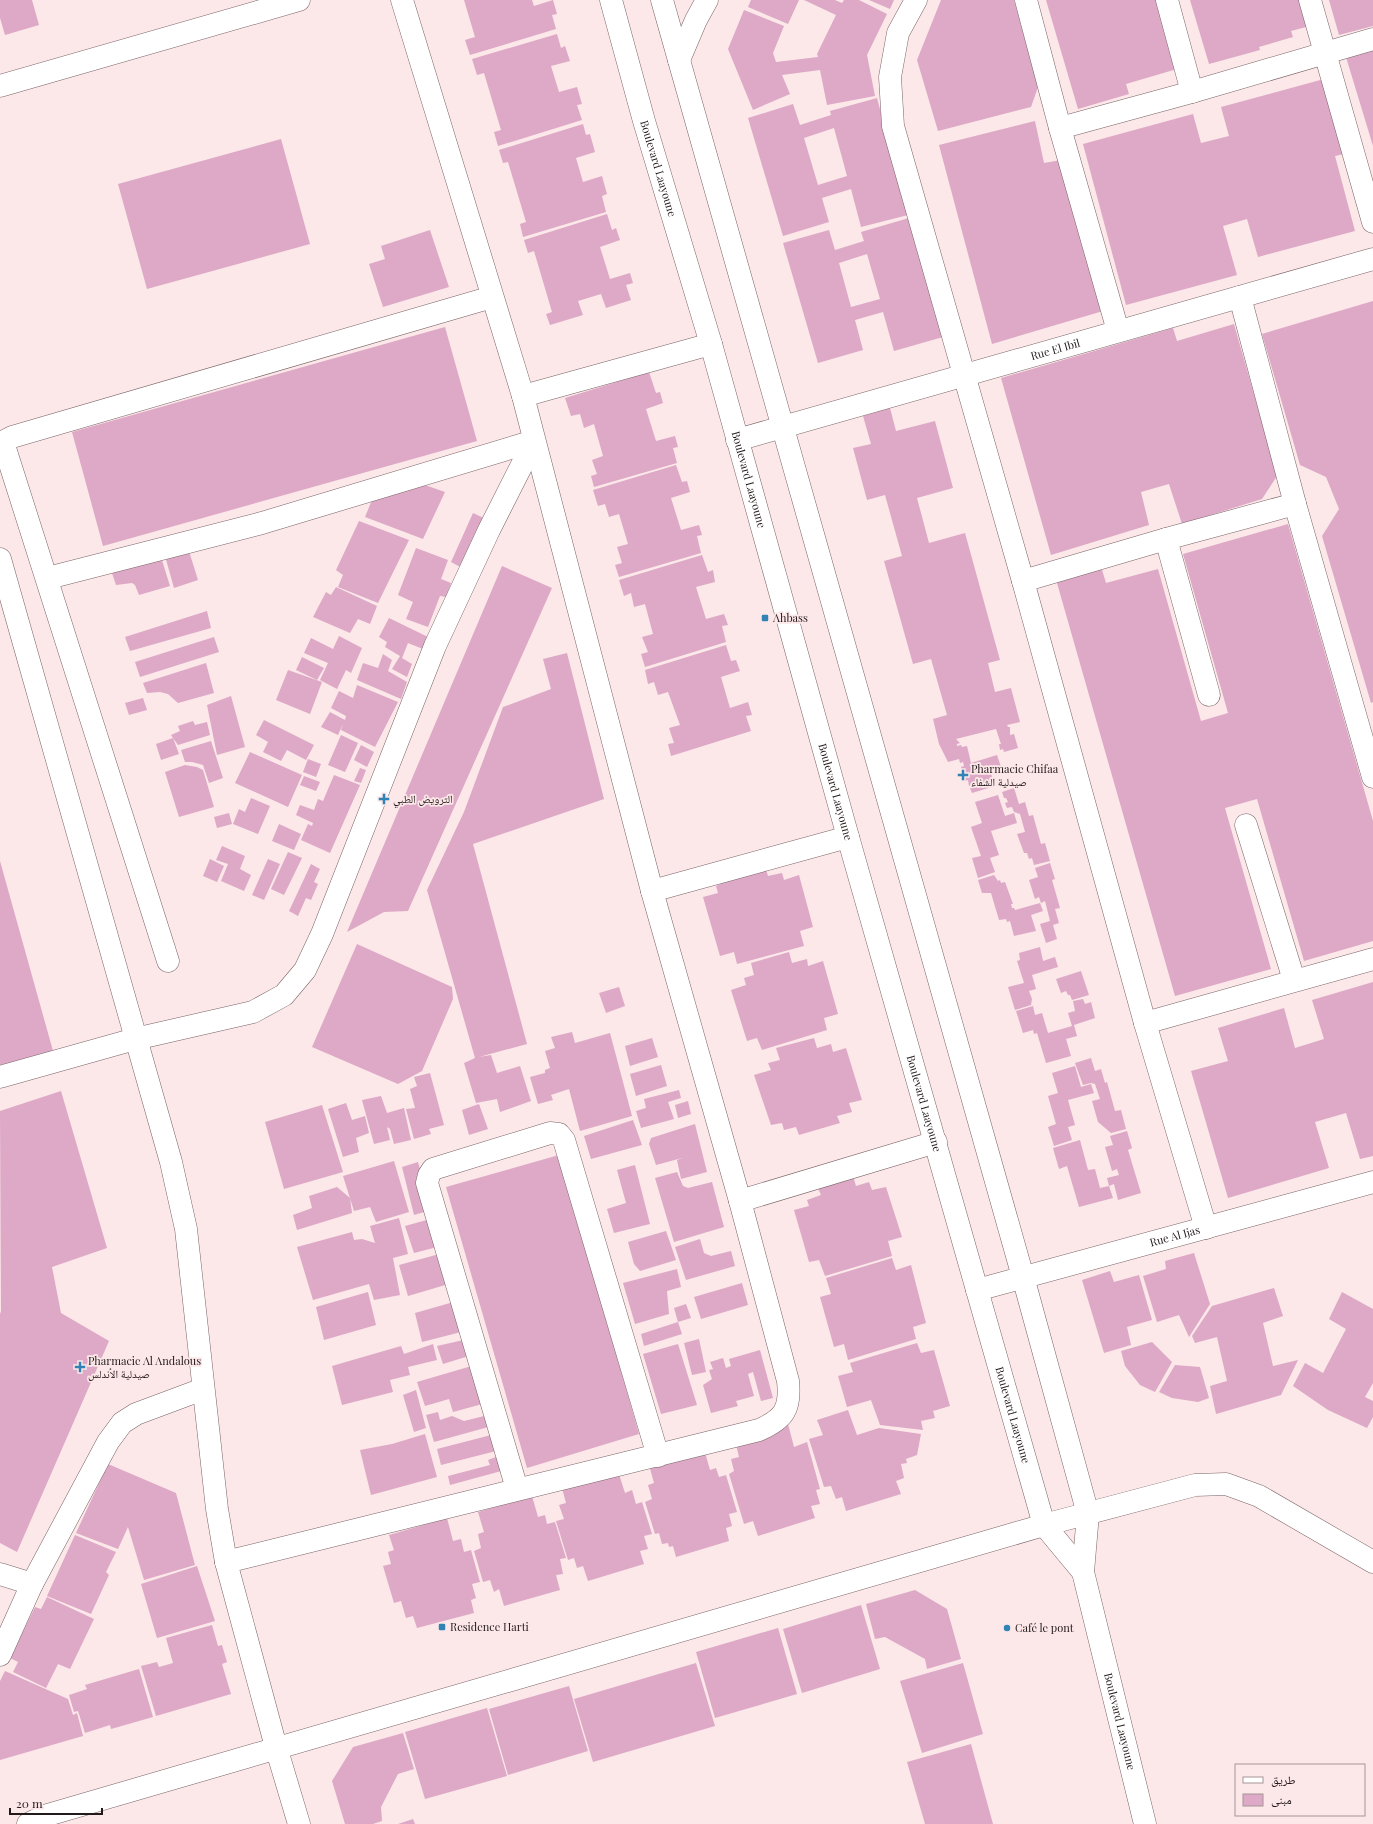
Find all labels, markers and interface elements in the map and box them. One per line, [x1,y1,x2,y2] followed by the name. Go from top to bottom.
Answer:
[637,118,680,219] street label: Boulevard Laayoune
[1029,335,1082,363] street label: Rue El Ibil
[729,429,770,530] street label: Boulevard Laayoune
[772,610,808,625] place label: Ahbass
[760,613,770,623] marker: Ahbass
[815,741,857,842] street label: Boulevard Laayoune
[971,761,1059,789] place label: Pharmacie Chifaa صيدلية الشفاء
[958,770,968,780] marker: Pharmacie Chifaa صيدلية الشفاء
[393,791,453,808] place label: الترويض الطبي
[378,793,390,805] marker: الترويض الطبي
[903,1053,945,1154] street label: Boulevard Laayoune
[1148,1222,1201,1250] street label: Rue Al Ijas
[88,1353,201,1381] place label: Pharmacie Al Andalous صيدلية الأندلس
[75,1362,85,1372] marker: Pharmacie Al Andalous صيدلية الأندلس
[992,1365,1034,1465] street label: Boulevard Laayoune
[450,1619,529,1634] place label: Residence Harti
[1015,1620,1074,1635] place label: Café le pont
[437,1622,447,1632] marker: Residence Harti
[1002,1623,1012,1633] marker: Café le pont
[1101,1671,1140,1772] street label: Boulevard Laayoune
[1235,1764,1365,1816] legend
[1271,1771,1296,1787] text: طريق
[10,1790,102,1816] scale bar
[1271,1791,1292,1807] text: مبنى
[16,1795,43,1811] text: 20 m

